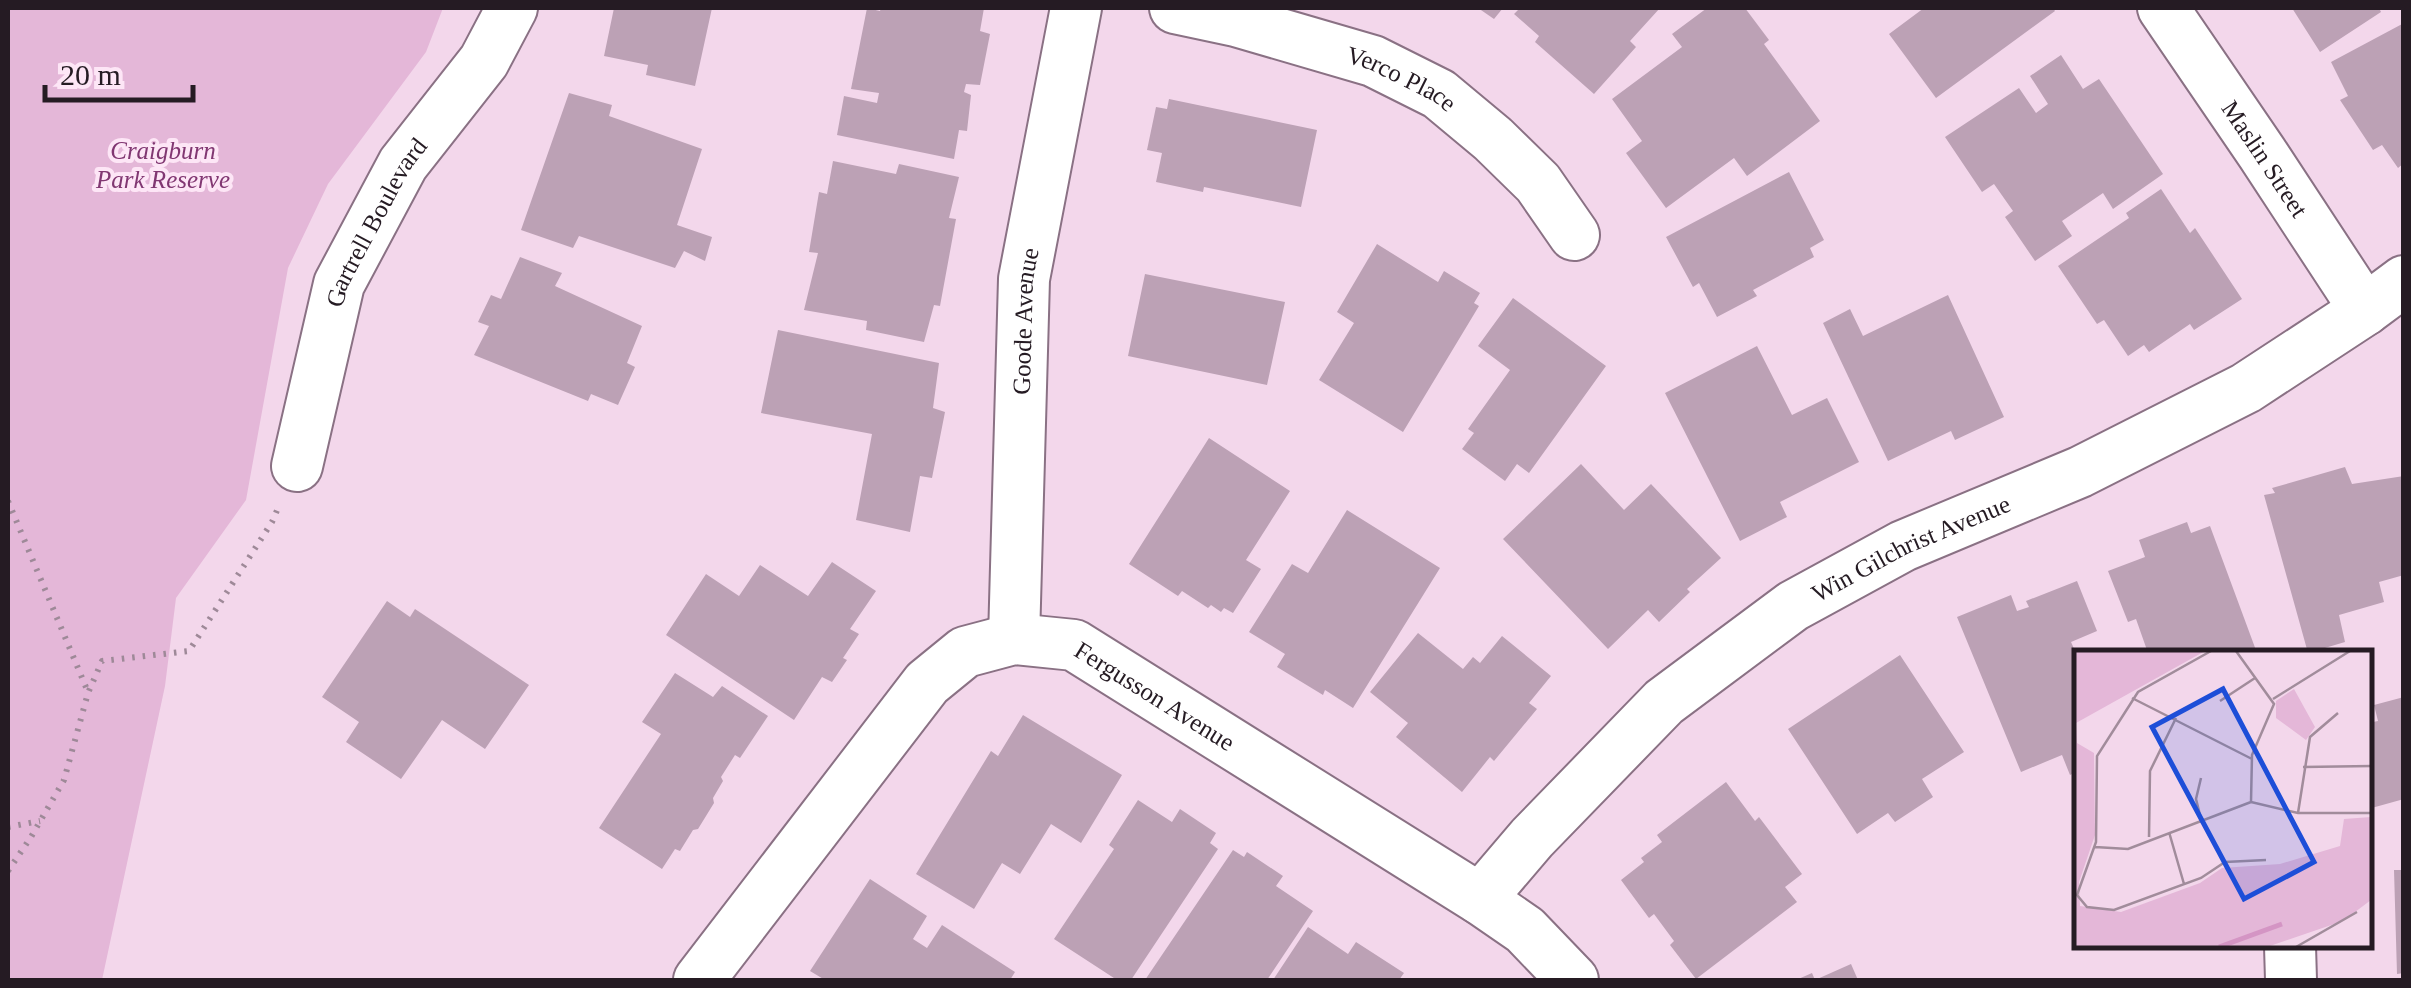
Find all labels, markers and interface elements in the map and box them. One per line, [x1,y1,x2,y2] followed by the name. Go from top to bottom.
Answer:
[45,40,192,102] scale bar
[1344,41,1462,117] street label: Verco Place
[60,58,121,91] text: 20 m
[2216,96,2313,222] street label: Maslin Street
[321,133,432,309] street label: Gartrell Boulevard
[95,137,230,193] park label: Craigburn Park Reserve
[1008,246,1044,395] street label: Goode Avenue
[1807,490,2014,607] street label: Win Gilchrist Avenue
[1070,636,1240,756] street label: Fergusson Avenue
[2074,650,2371,948] inset map

